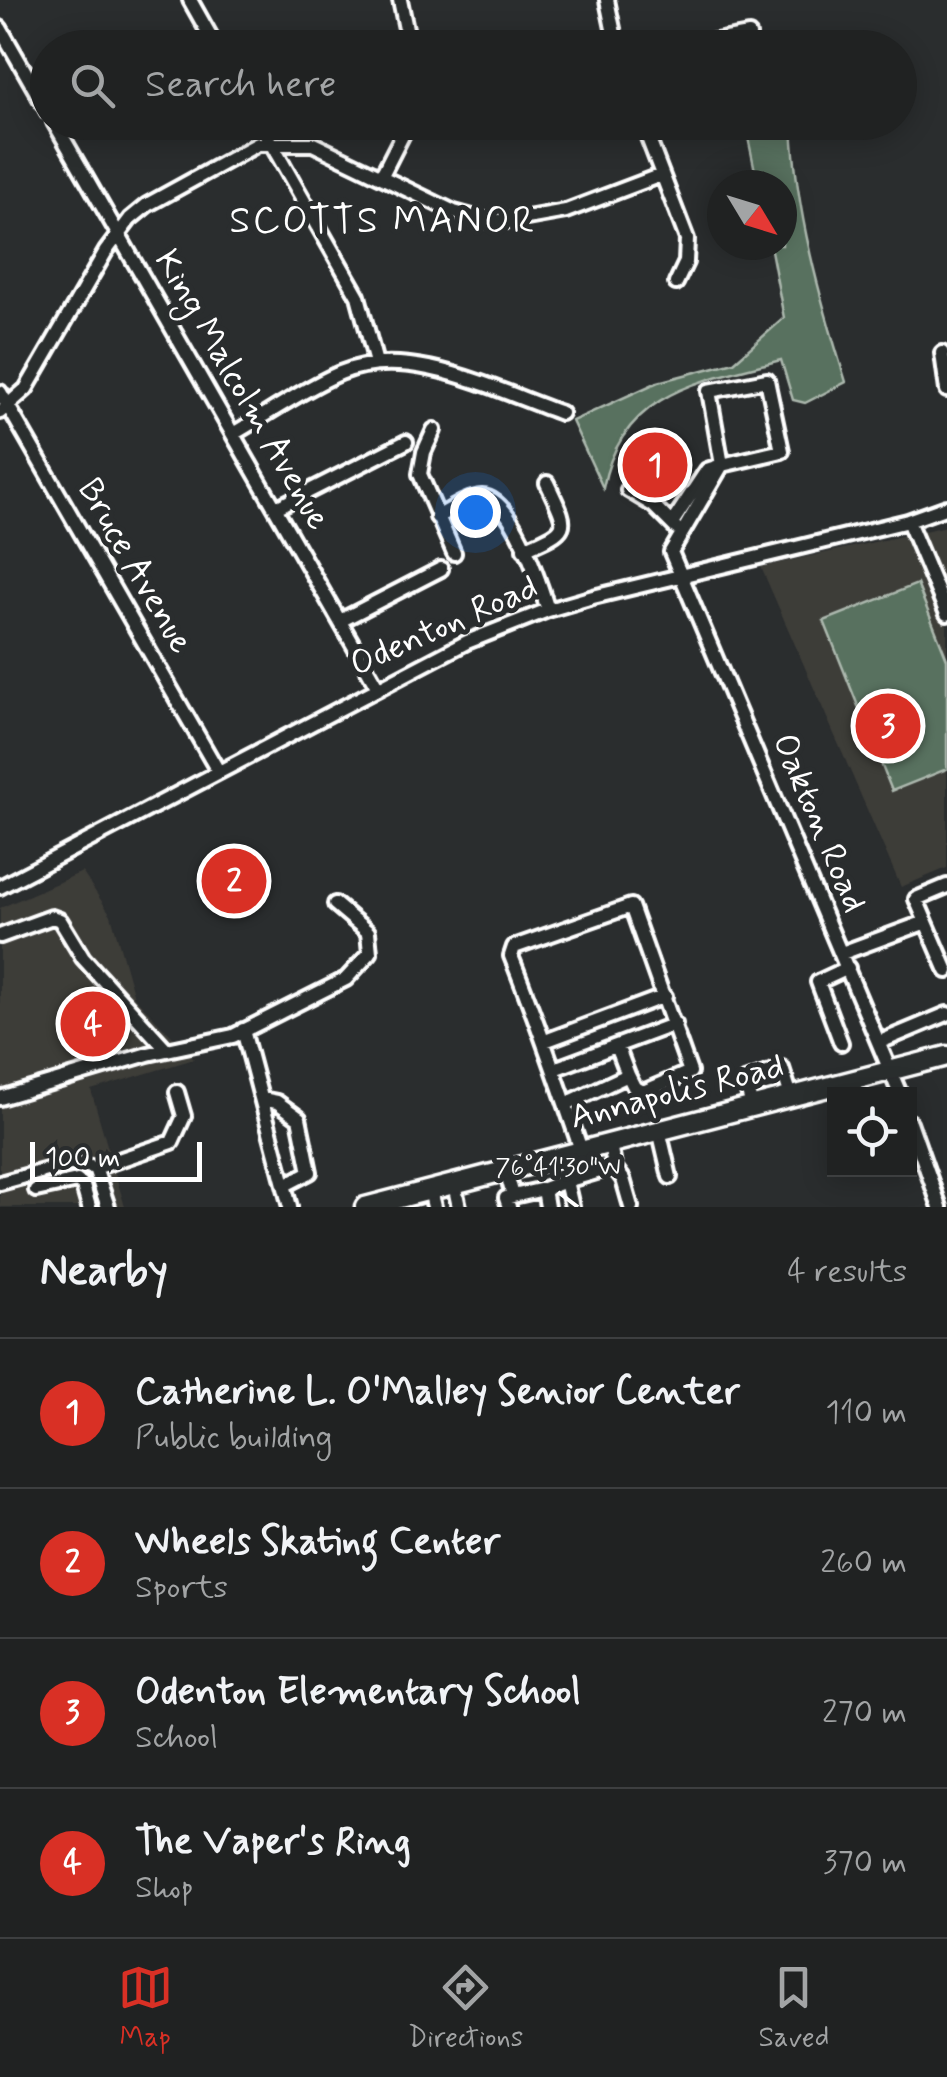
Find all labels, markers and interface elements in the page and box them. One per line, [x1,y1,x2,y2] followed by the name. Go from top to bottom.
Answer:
[30,30,917,140] search box
[65,58,120,113] icon: search
[145,61,336,110] text: Search here
[707,170,797,260] north arrow
[229,197,537,246] district label: SCOTTS MANOR
[140,241,341,540] street label: King Malcolm Avenue
[622,428,688,502] pin: 1
[66,470,204,662] street label: Bruce Avenue
[450,487,501,538] your location
[343,564,545,688] street label: Odenton Road
[856,688,920,764] pin: 3
[761,726,877,920] street label: Oakton Road
[202,844,266,918] pin: 2
[61,986,126,1062] pin: 4
[565,1043,789,1141] street label: Annapolis Road
[827,1087,917,1177] map controls
[827,1087,917,1177] button: locate
[30,1137,202,1182] scale bar
[45,1141,120,1178] text: 100 m
[495,1152,621,1185] text: 76°41'30"W
[40,1245,168,1300] text: Nearby
[787,1251,907,1293] text: 4 results
[135,1368,740,1417] text: Catherine L. O'Malley Senior Center
[65,1392,80,1434] text: 1
[826,1392,907,1434] text: 110 m
[135,1417,332,1459] text: Public building
[135,1518,500,1567] text: Wheels Skating Center
[65,1542,80,1584] text: 2
[820,1542,907,1584] text: 260 m
[135,1567,228,1609] text: Sports
[135,1668,581,1717] text: Odenton Elementary School
[65,1692,80,1734] text: 3
[822,1692,907,1734] text: 270 m
[135,1717,218,1759] text: School
[135,1818,411,1867] text: The Vaper's Ring
[63,1842,82,1884] text: 4
[823,1842,907,1884] text: 370 m
[135,1867,194,1909] text: Shop
[118,1960,173,2057] tab: Map
[408,1960,523,2057] tab: Directions
[759,1960,829,2057] tab: Saved

